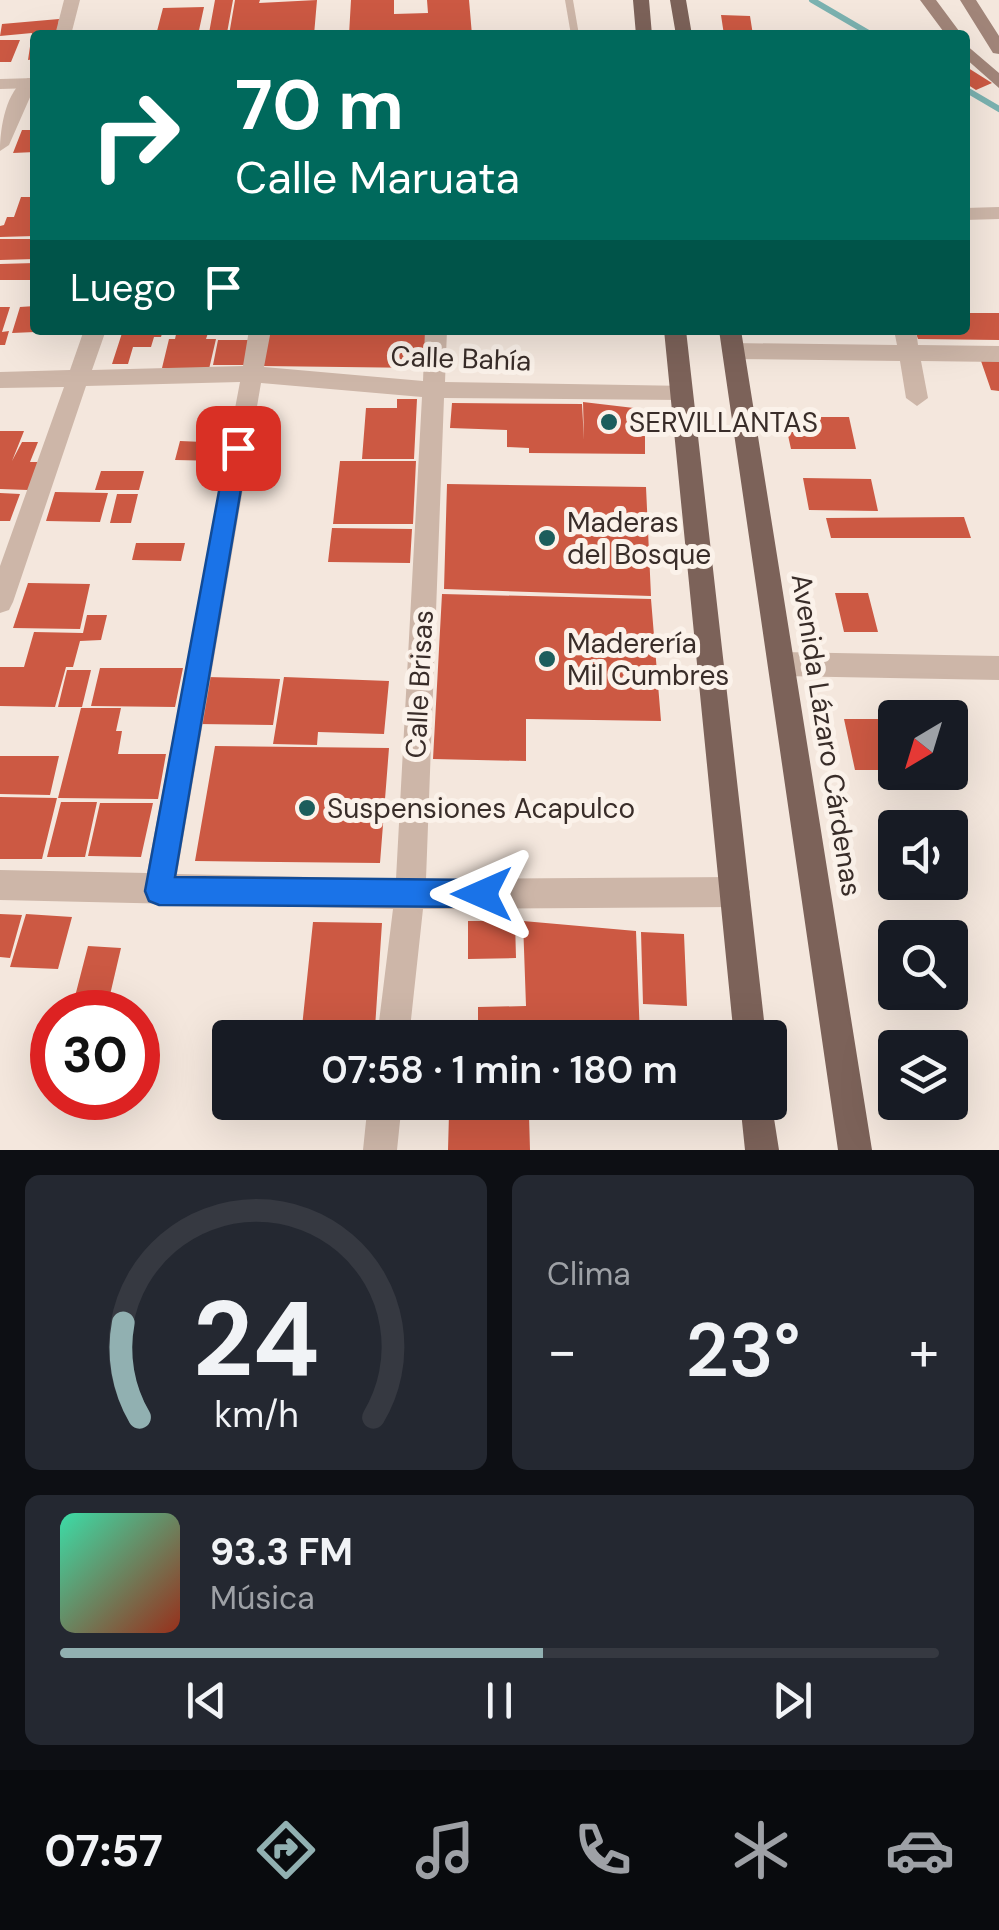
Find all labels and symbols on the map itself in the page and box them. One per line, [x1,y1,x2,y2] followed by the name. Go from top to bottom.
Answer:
[390,338,532,379] street label: Calle Bahía
[629,404,818,441] place label: SERVILLANTAS
[196,406,281,491] pin
[598,411,620,433] marker: SERVILLANTAS
[567,504,711,573] place label: Maderas del Bosque
[536,527,558,549] marker: Maderas del Bosque
[783,571,870,899] street label: Avenida Lázaro Cárdenas
[397,609,442,759] street label: Calle Brisas
[567,625,729,694] place label: Maderería Mil Cumbres
[536,648,558,670] marker: Maderería Mil Cumbres
[878,700,968,790] north arrow
[327,790,635,827] place label: Suspensiones Acapulco
[296,797,318,819] marker: Suspensiones Acapulco
[430,842,534,946] position arrow
[30,990,160,1120] speed limit sign: 30

